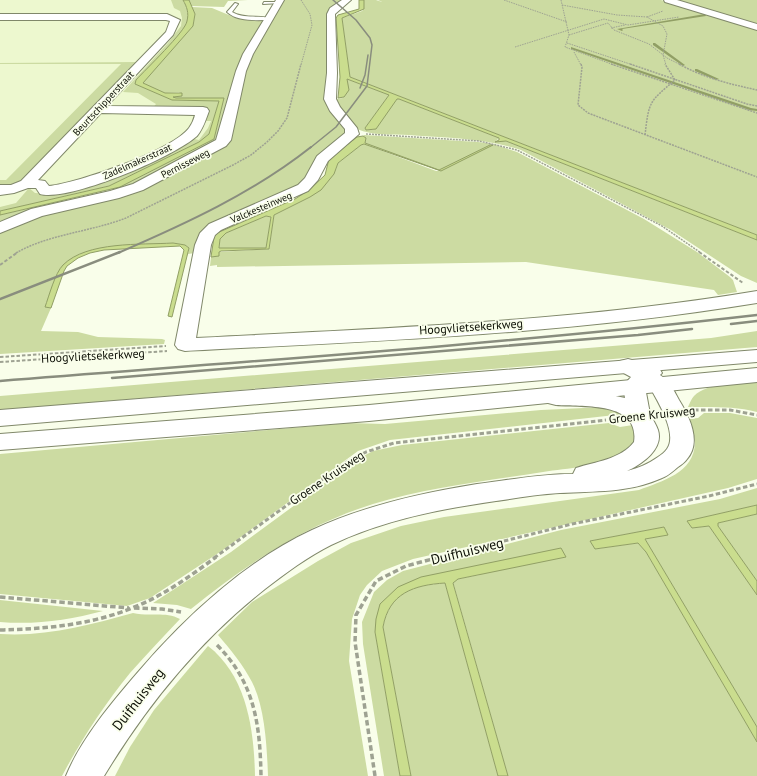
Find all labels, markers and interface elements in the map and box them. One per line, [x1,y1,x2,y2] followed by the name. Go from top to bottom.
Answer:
[70,68,137,138] street label: Beurtschipperstraat
[101,140,174,182] street label: Zadelmakerstraat
[159,146,212,181] street label: Pernisseweg
[228,189,294,227] street label: Valckesteinweg
[419,315,523,338] street label: Hoogvlietsekerkweg
[41,345,145,366] street label: Hoogvlietsekerkweg
[608,403,696,426] street label: Groene Kruisweg
[287,447,367,508] street label: Groene Kruisweg
[429,533,505,569] street label: Duifhuisweg
[108,664,168,734] street label: Duifhuisweg

